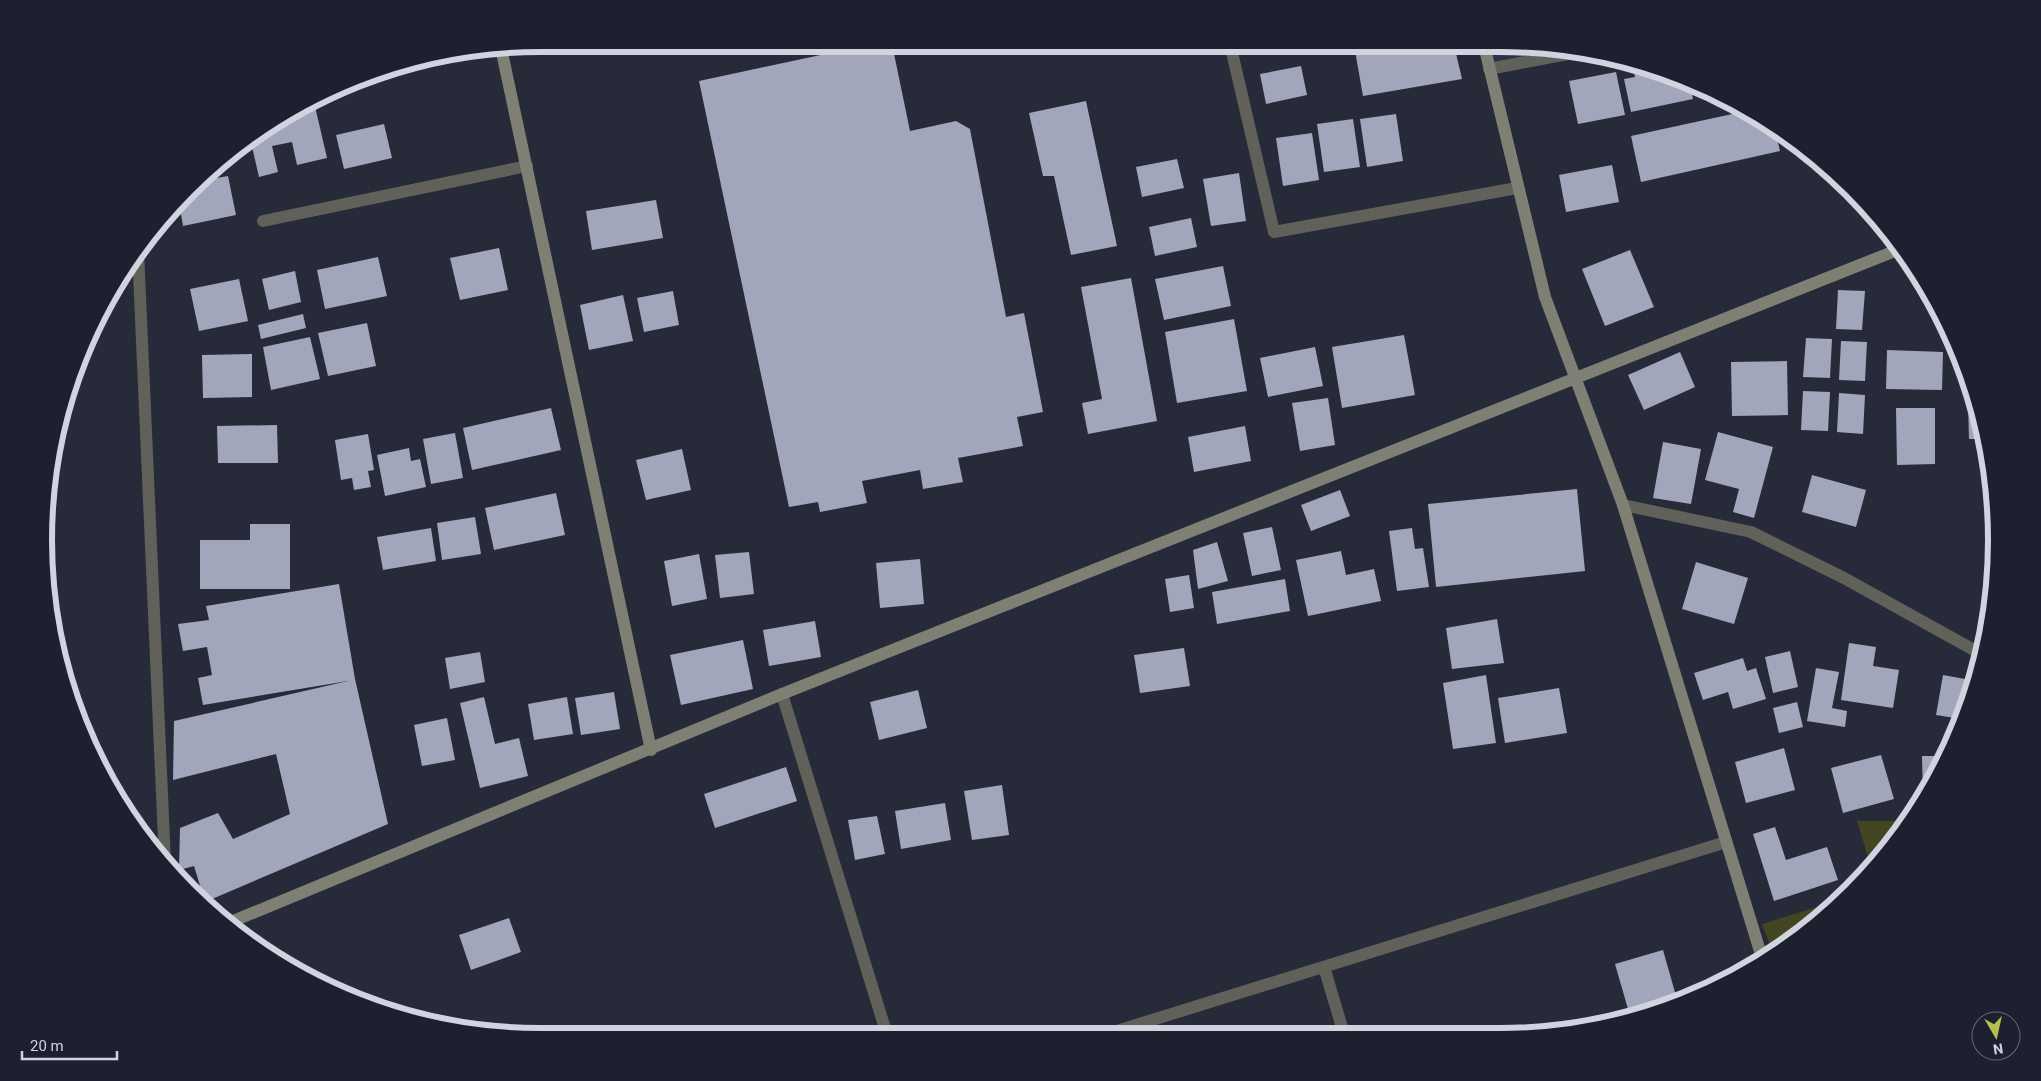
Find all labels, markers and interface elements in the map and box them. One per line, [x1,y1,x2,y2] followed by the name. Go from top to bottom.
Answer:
[1971,1011,2021,1061] north arrow
[22,1028,118,1060] scale bar
[30,1037,64,1055] text: 20 m
[1992,1040,2004,1058] text: N

